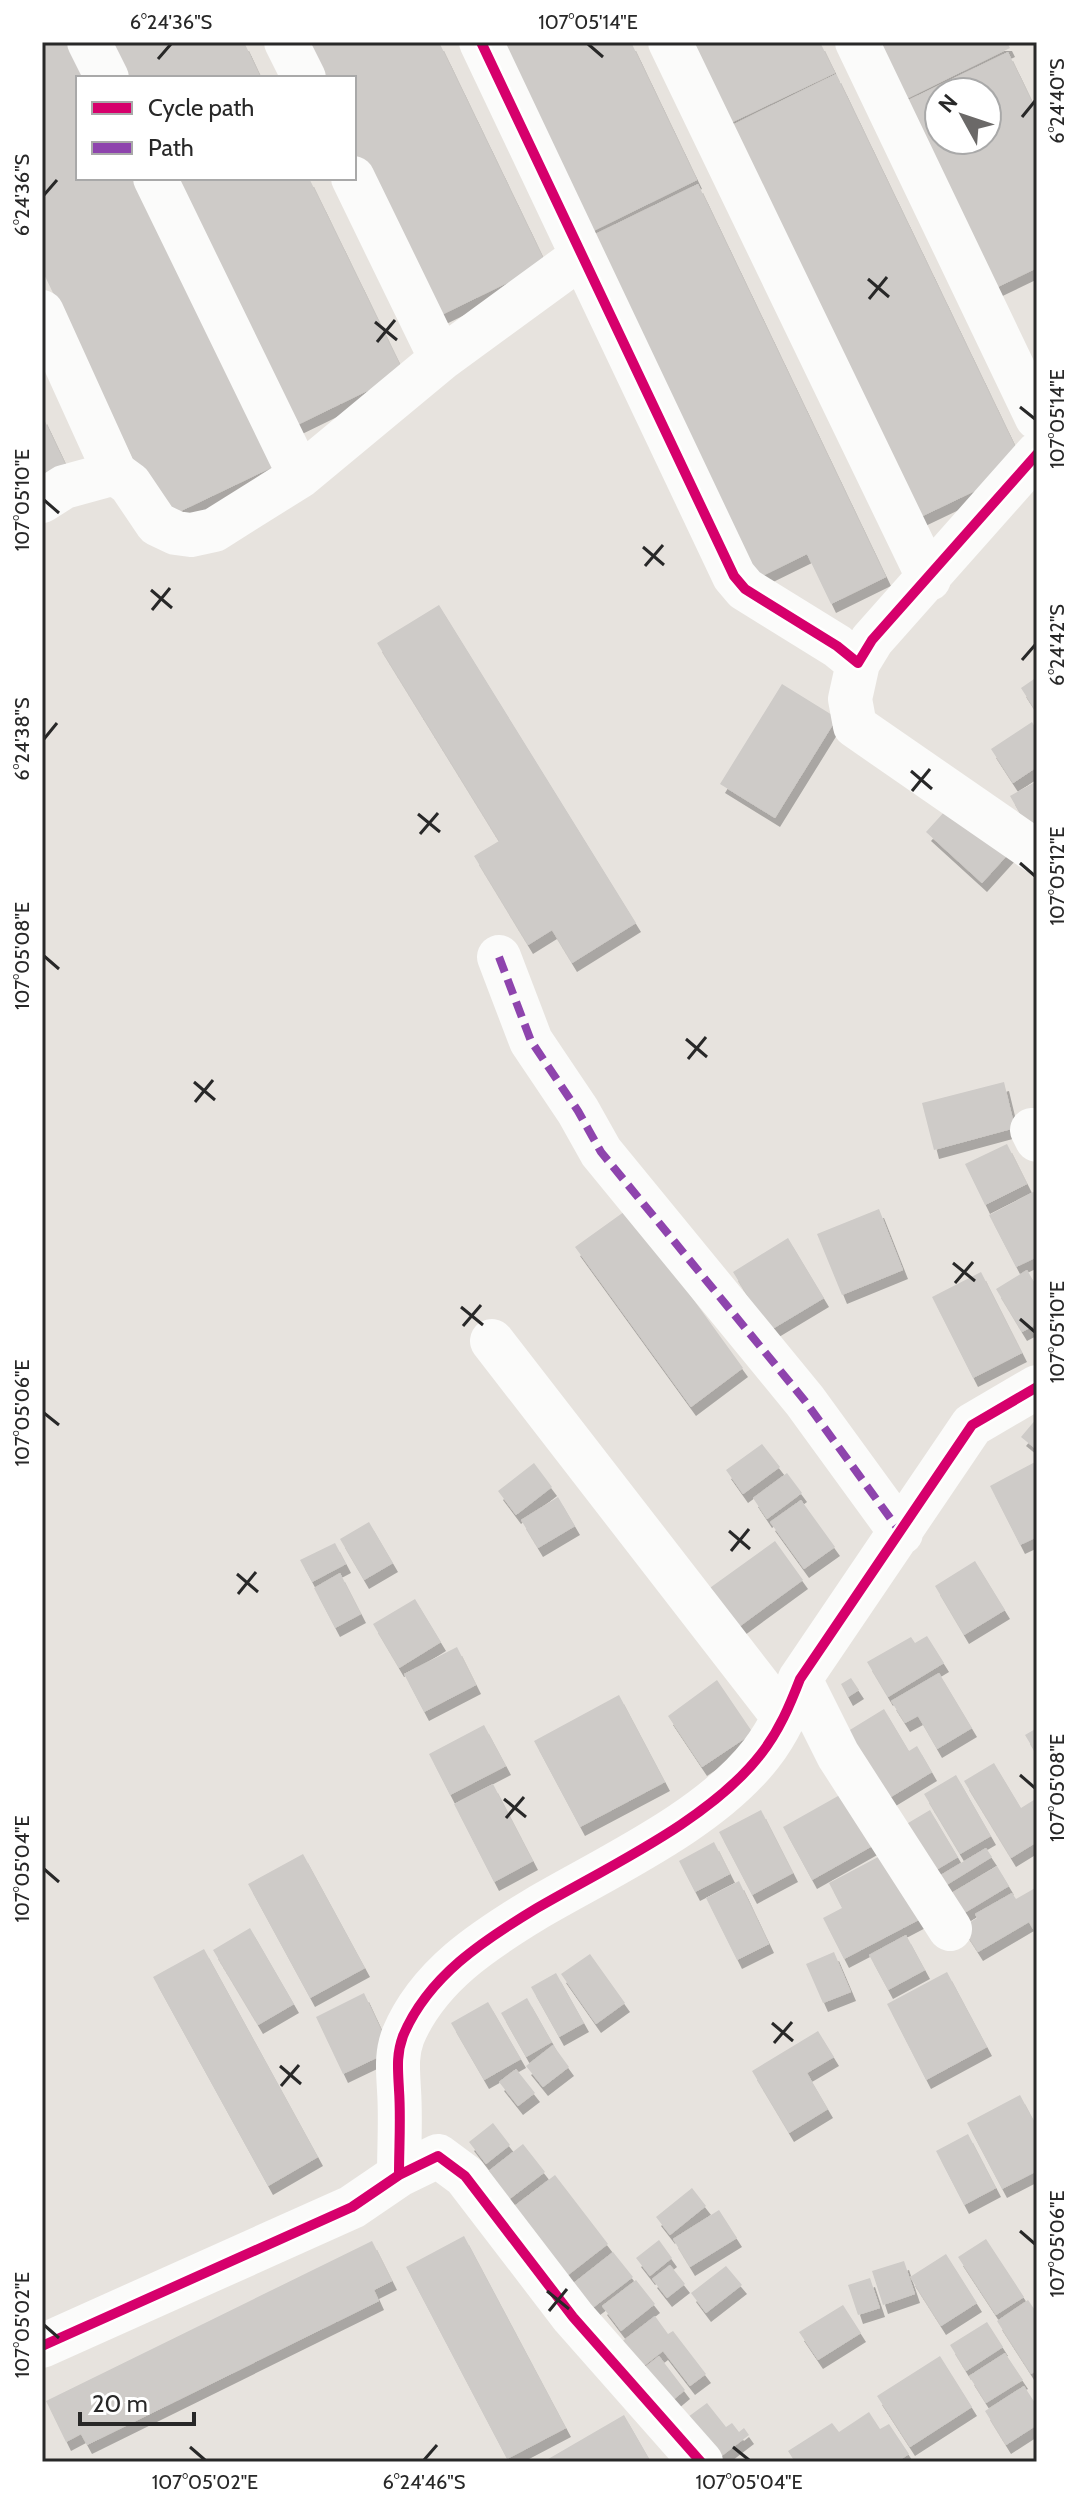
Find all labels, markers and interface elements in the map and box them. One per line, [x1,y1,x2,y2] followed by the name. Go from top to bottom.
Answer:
[130,10,213,34] text: 6°24'36"S
[538,10,638,34] text: 107°05'14"E
[1045,58,1069,144] text: 6°24'40"S
[76,76,356,180] legend
[923,76,1003,156] north arrow
[933,89,963,118] text: N
[148,93,254,122] text: Cycle path
[148,133,194,162] text: Path
[10,153,34,236] text: 6°24'36"S
[1045,369,1069,469] text: 107°05'14"E
[10,449,34,551] text: 107°05'10"E
[1045,604,1069,686] text: 6°24'42"S
[10,697,34,781] text: 6°24'38"S
[1045,827,1069,925] text: 107°05'12"E
[10,902,34,1010] text: 107°05'08"E
[1045,1281,1069,1383] text: 107°05'10"E
[10,1359,34,1467] text: 107°05'06"E
[1045,1734,1069,1842] text: 107°05'08"E
[10,1815,34,1923] text: 107°05'04"E
[1045,2190,1069,2298] text: 107°05'06"E
[10,2272,34,2378] text: 107°05'02"E
[80,2376,194,2426] scale bar
[92,2389,148,2418] text: 20 m
[152,2470,258,2494] text: 107°05'02"E
[383,2470,466,2494] text: 6°24'46"S
[695,2470,803,2494] text: 107°05'04"E

